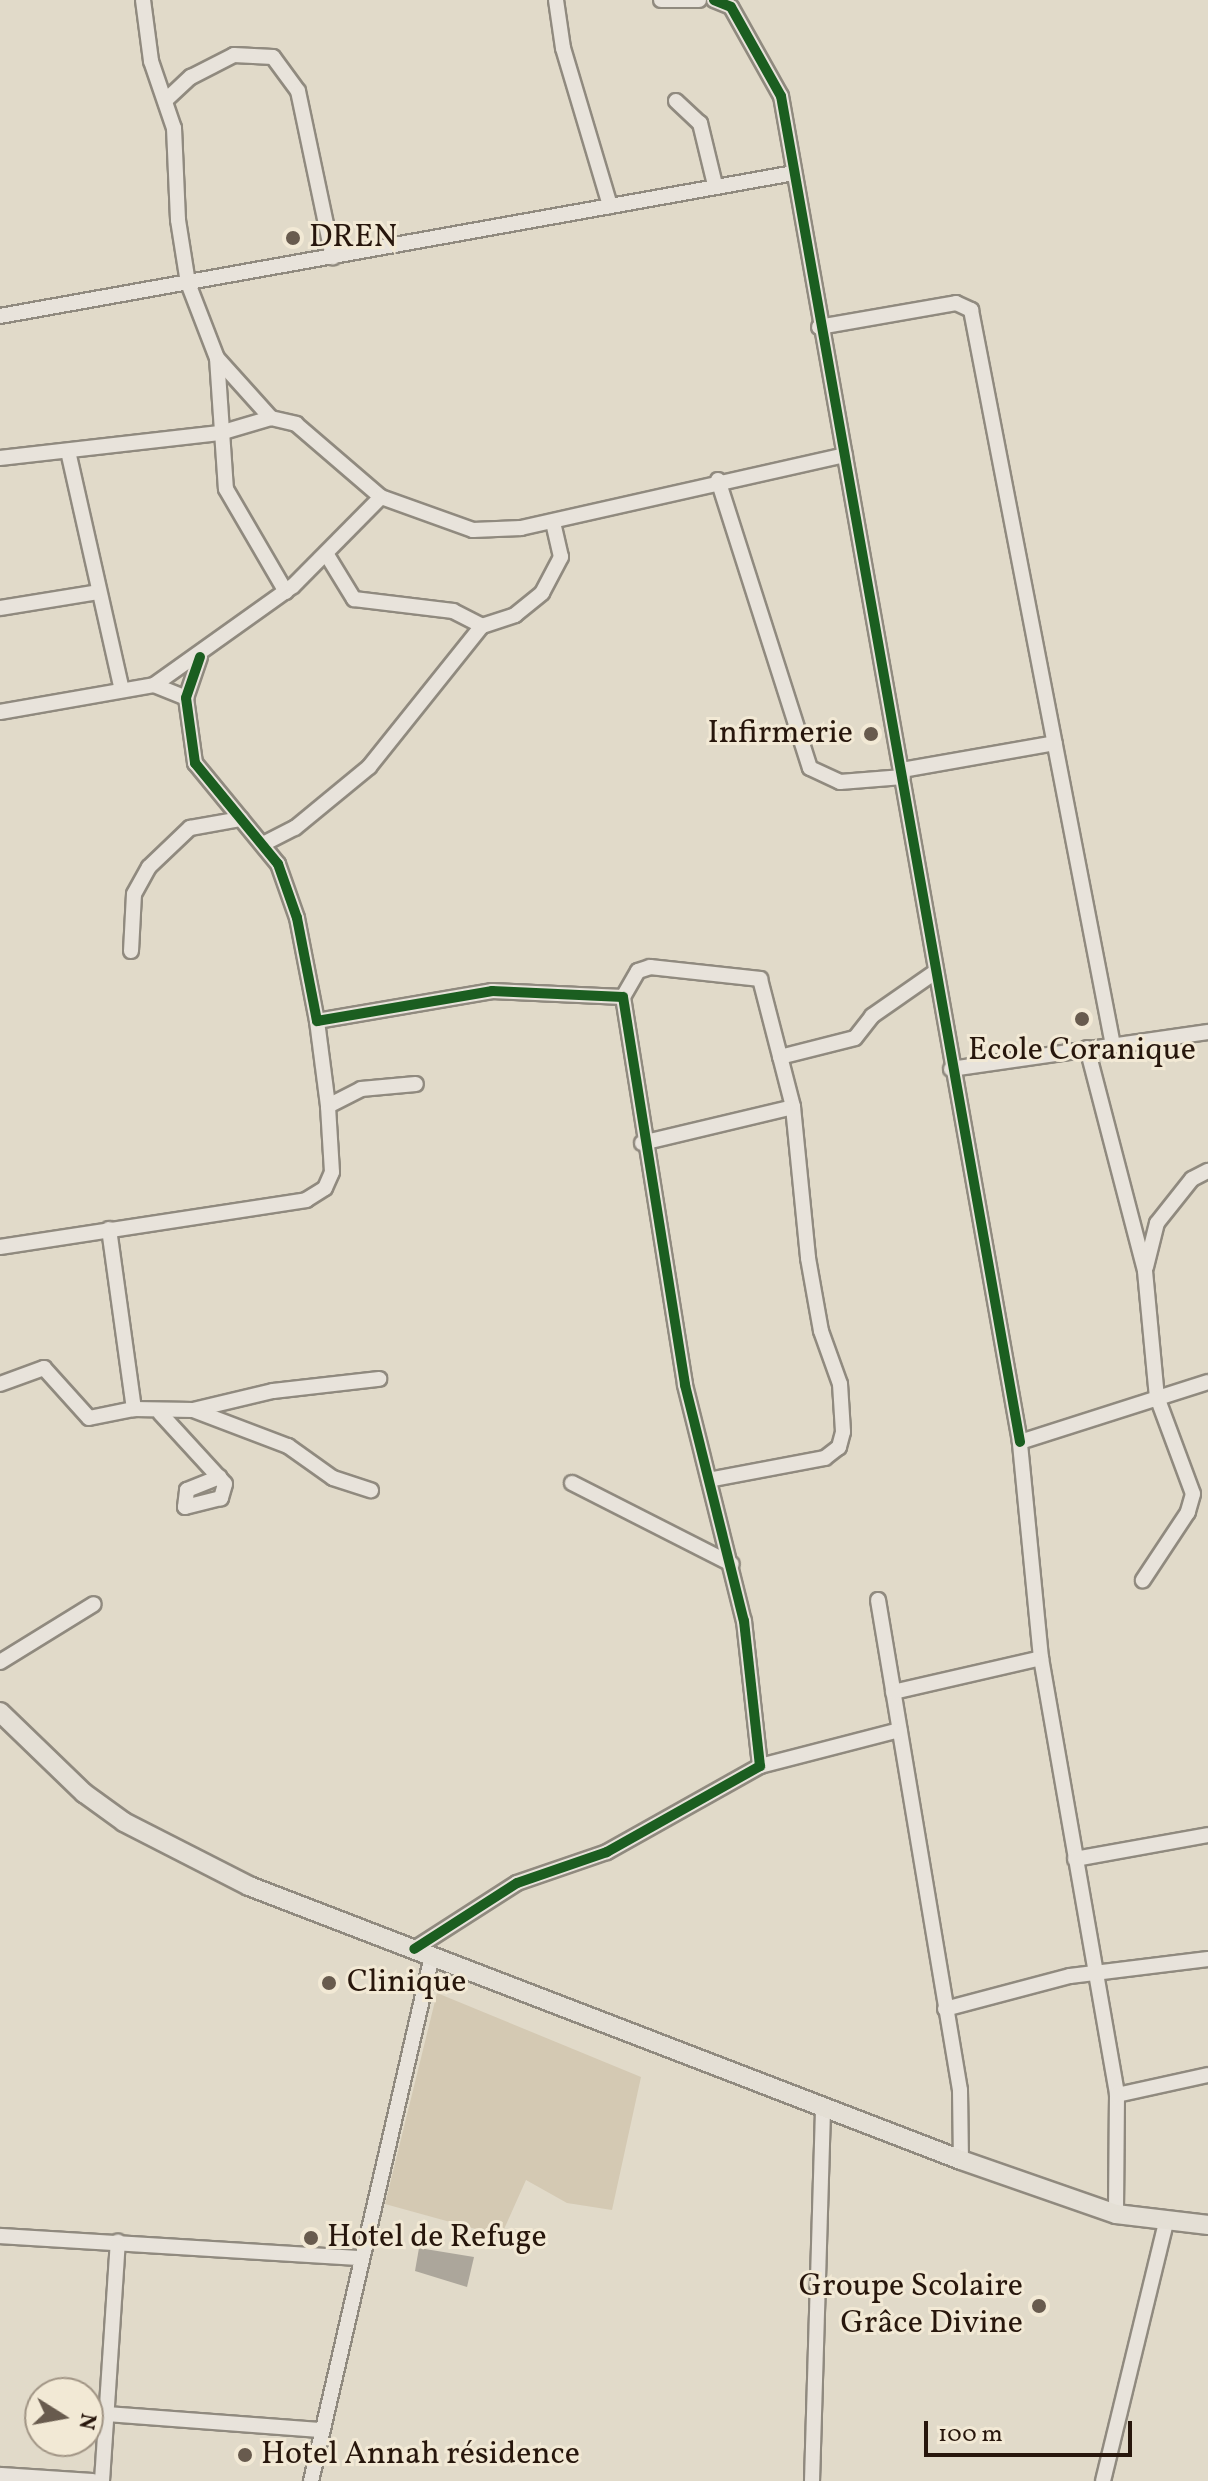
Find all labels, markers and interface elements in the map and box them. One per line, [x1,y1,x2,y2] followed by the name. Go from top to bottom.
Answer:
[309,219,397,257] place label: DREN
[284,229,302,247] marker: DREN
[707,715,853,753] place label: Infirmerie
[860,723,882,745] marker: Infirmerie
[1073,1010,1091,1028] marker: Ecole Coranique
[968,1032,1196,1070] place label: Ecole Coranique
[347,1964,467,2002] place label: Clinique
[318,1972,340,1994] marker: Clinique
[327,2219,547,2257] place label: Hotel de Refuge
[302,2229,320,2247] marker: Hotel de Refuge
[799,2269,1023,2344] place label: Groupe Scolaire Grâce Divine
[1030,2297,1048,2315] marker: Groupe Scolaire Grâce Divine
[24,2377,104,2457] north arrow
[928,2405,1136,2455] scale bar
[69,2410,103,2432] text: N
[938,2418,1003,2452] text: 100 m
[261,2436,580,2474] place label: Hotel Annah résidence
[236,2446,254,2464] marker: Hotel Annah résidence

